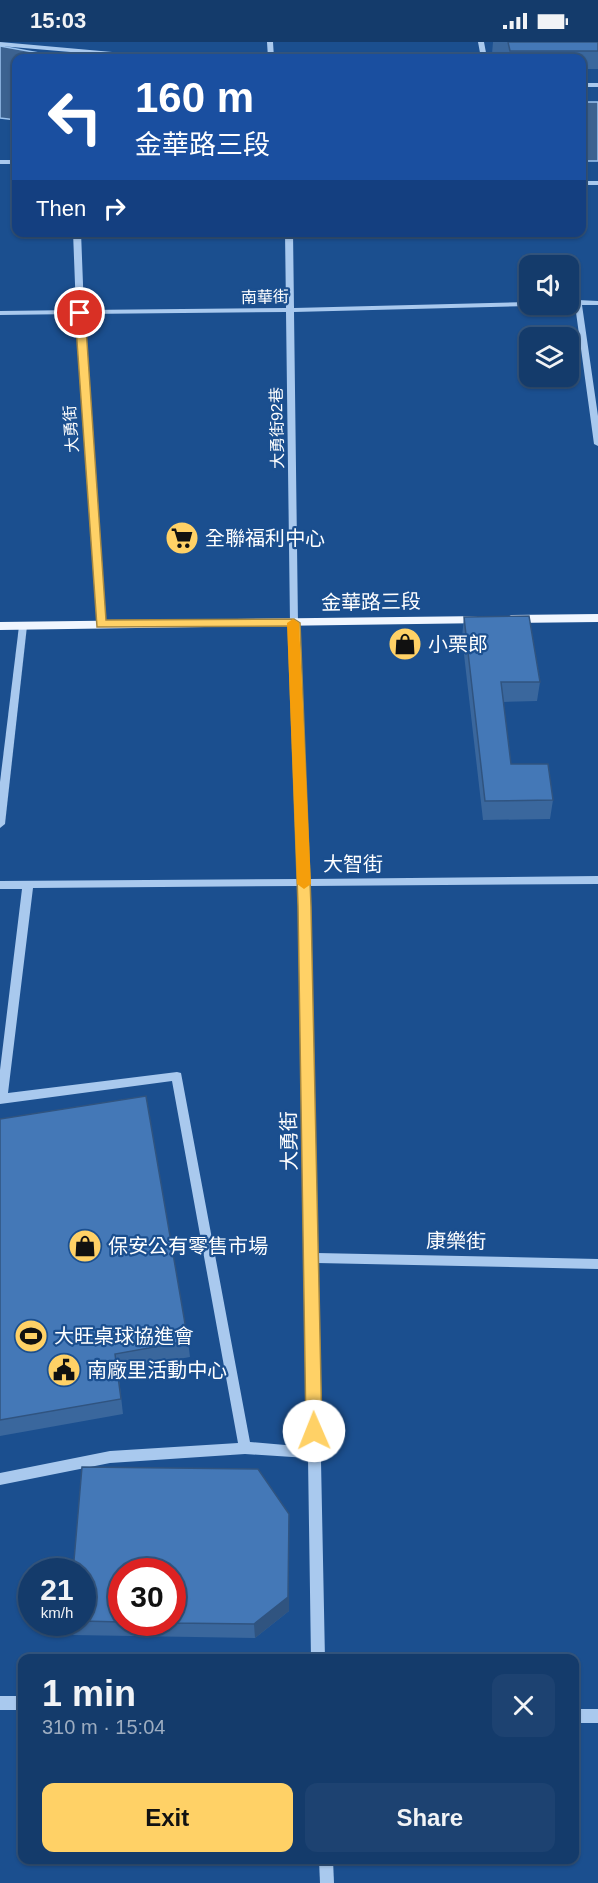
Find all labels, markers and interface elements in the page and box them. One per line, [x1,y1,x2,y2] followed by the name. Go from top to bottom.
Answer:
[30,8,86,33] text: 15:03
[135,74,254,121] text: 160 m
[36,78,114,156] icon: left
[135,130,270,160] text: 金華路三段
[98,192,131,225] icon: right
[36,196,86,221] text: Then
[519,255,579,387] map controls
[519,255,579,315] button: sound
[54,287,105,338] pin
[241,288,289,306] street label: 南華街
[63,296,96,329] icon: arrive
[519,327,579,387] button: layers
[268,387,286,469] street label: 大勇街92巷
[61,404,81,454] street label: 大勇街
[164,520,200,556] supermarket icon: 全聯福利中心
[205,527,325,549] place label: 全聯福利中心
[321,590,421,614] street label: 金華路三段
[387,626,423,662] shop icon: 小栗郎
[428,633,488,655] place label: 小栗郎
[323,853,383,875] street label: 大智街
[277,1111,301,1171] street label: 大勇街
[67,1228,103,1264] shop icon: 保安公有零售市場
[426,1229,486,1253] street label: 康樂街
[108,1235,268,1257] place label: 保安公有零售市場
[13,1318,49,1354] sports icon: 大旺桌球協進會
[54,1325,194,1347] place label: 大旺桌球協進會
[46,1352,82,1388] public building icon: 南廠里活動中心
[87,1359,227,1381] place label: 南廠里活動中心
[282,1399,346,1463] position arrow
[108,1558,186,1636] speed limit sign: 30
[40,1573,74,1606] text: 21
[41,1604,73,1621] text: km/h
[42,1673,136,1714] text: 1 min
[492,1674,555,1737] button: close
[42,1716,165,1738] text: 310 m · 15:04
[42,1783,293,1852] button: Exit
[305,1783,555,1852] button: Share

